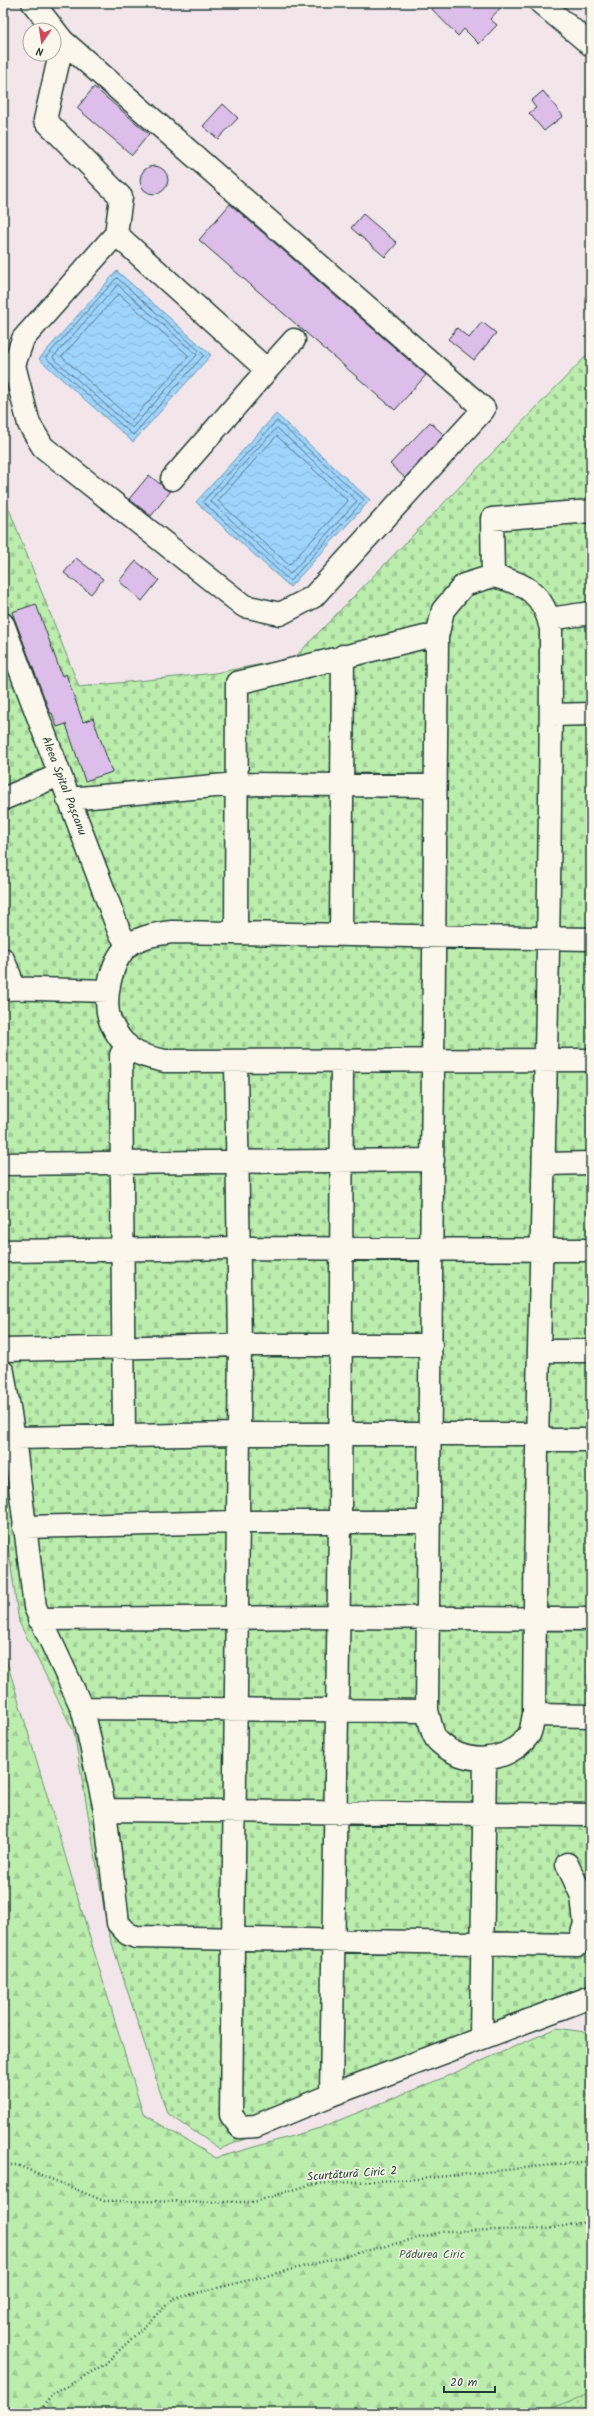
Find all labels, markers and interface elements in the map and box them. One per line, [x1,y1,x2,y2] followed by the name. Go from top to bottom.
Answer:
[22,22,62,62] north arrow
[35,41,45,60] text: N
[36,734,92,839] street label: Aleea Spital Pașcanu
[306,2161,398,2187] street label: Scurtătură Ciric 2
[399,2245,465,2264] park label: Pădurea Ciric
[444,2368,495,2394] scale bar
[450,2373,478,2392] text: 20 m

